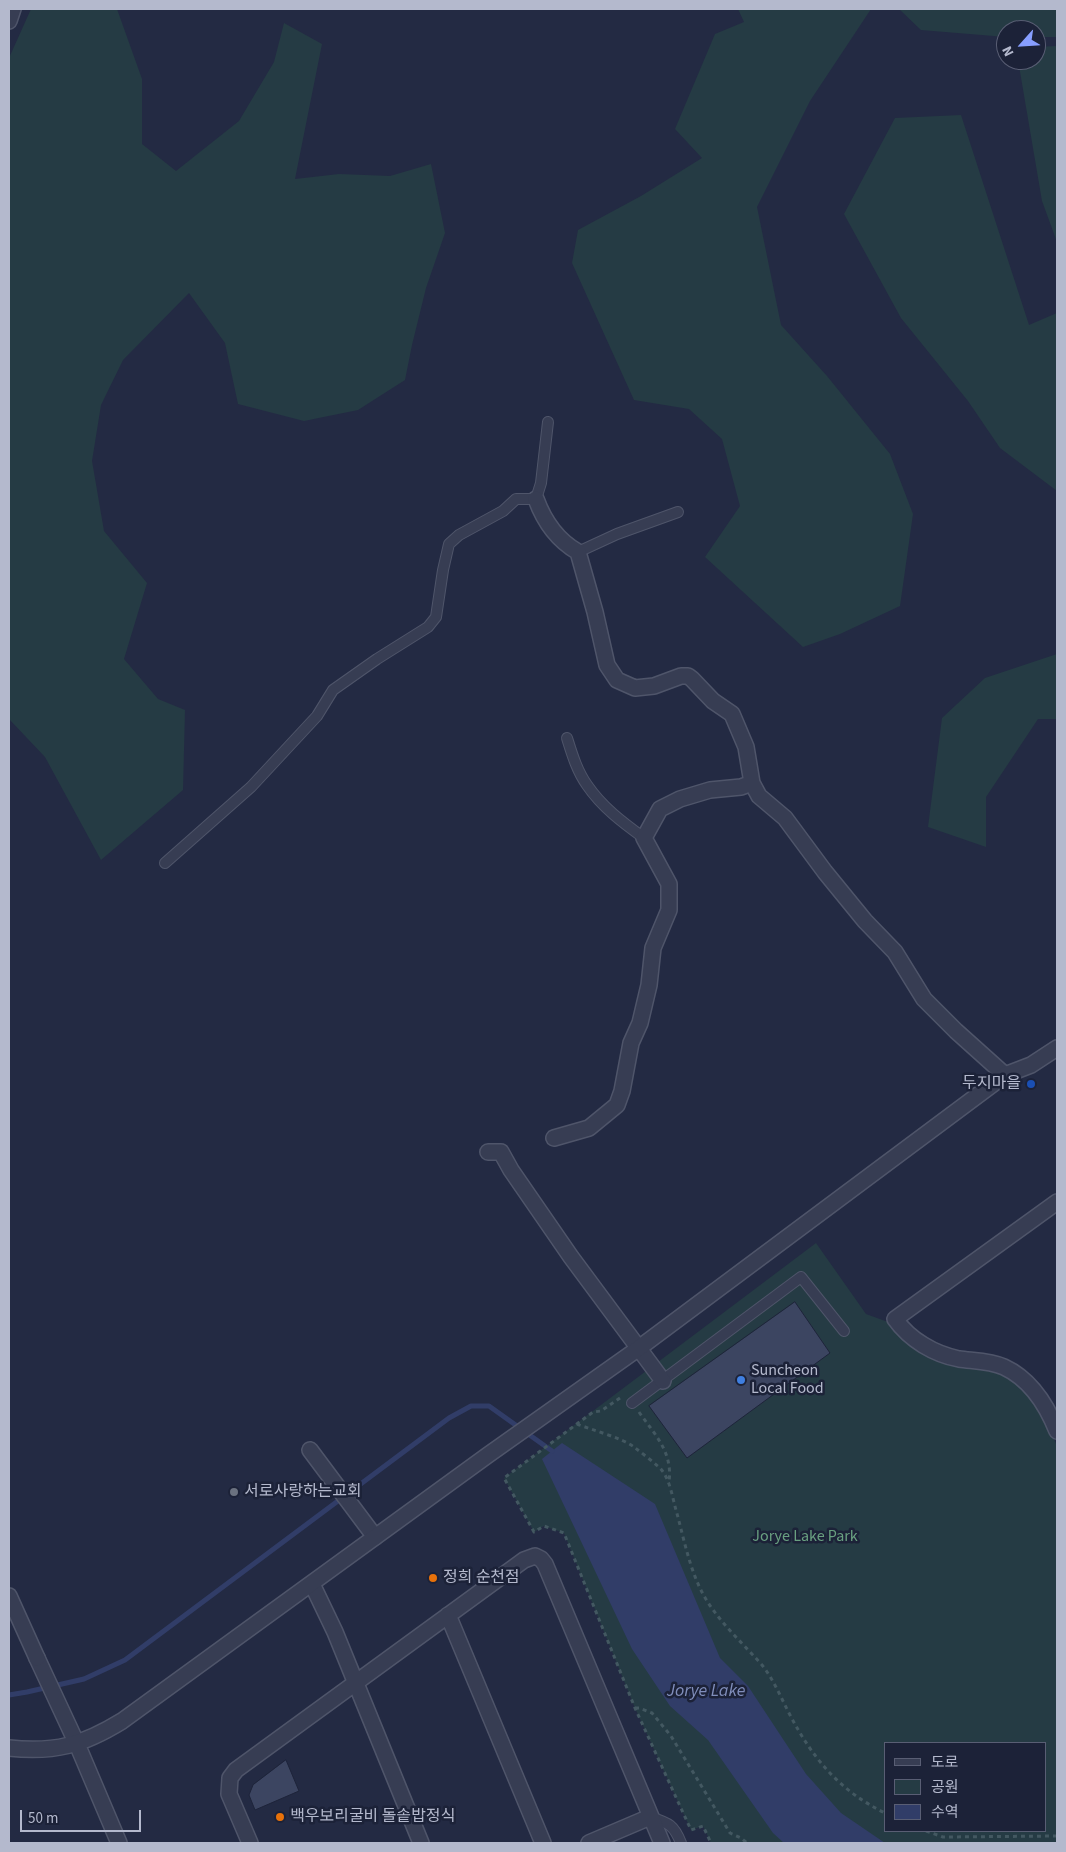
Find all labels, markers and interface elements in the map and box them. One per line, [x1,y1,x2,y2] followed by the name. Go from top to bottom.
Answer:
[996,20,1046,70] north arrow
[997,43,1019,60] text: N
[962,1074,1021,1094] place label: 두지마을
[1025,1078,1037,1090] marker: 두지마을
[751,1361,824,1399] place label: Suncheon Local Food
[735,1374,747,1386] marker: Suncheon Local Food
[244,1482,362,1502] place label: 서로사랑하는교회
[228,1486,240,1498] marker: 서로사랑하는교회
[752,1527,858,1547] park label: Jorye Lake Park
[443,1568,520,1588] place label: 정희 순천점
[427,1572,439,1584] marker: 정희 순천점
[667,1681,745,1703] water label: Jorye Lake
[884,1742,1046,1832] legend
[931,1752,959,1773] text: 도로
[931,1777,959,1798] text: 공원
[22,1800,144,1832] scale bar
[931,1802,959,1823] text: 수역
[290,1807,455,1827] place label: 백우보리굴비 돌솥밥정식
[28,1808,58,1829] text: 50 m
[274,1811,286,1823] marker: 백우보리굴비 돌솥밥정식

